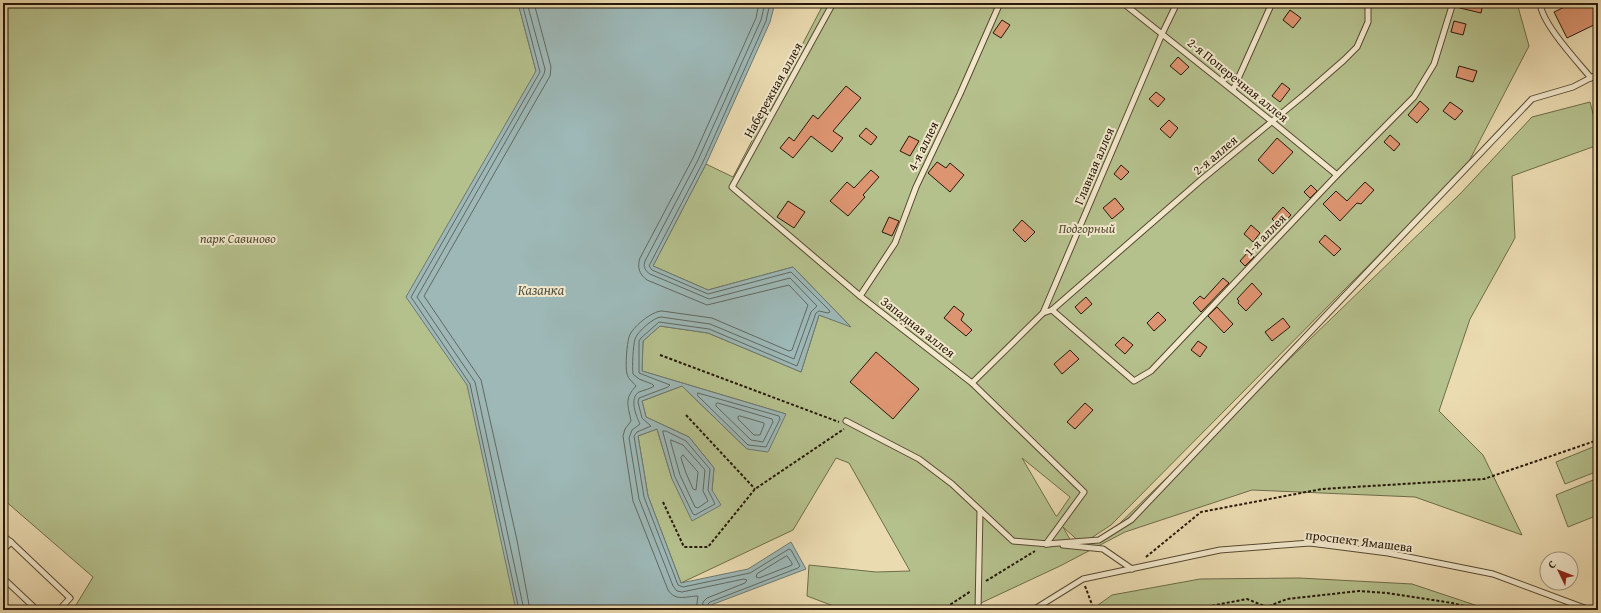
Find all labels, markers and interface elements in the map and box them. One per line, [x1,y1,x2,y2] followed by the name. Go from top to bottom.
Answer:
[1183,33,1293,127] street label: 2-я Поперечная аллея
[739,38,807,141] street label: Набережная аллея
[903,117,943,174] street label: 4-я аллея
[1069,124,1119,208] street label: Главная аллея
[1188,130,1242,179] street label: 2-я аллея
[1240,209,1291,261] street label: 1-я аллея
[1059,219,1116,238] park label: Подгорный
[200,229,276,248] park label: парк Савиново
[518,280,565,300] water label: Казанка
[877,292,960,362] street label: Западная аллея
[1304,525,1414,557] street label: проспект Ямашева
[1539,551,1579,591] north arrow
[1544,556,1560,572] text: С

